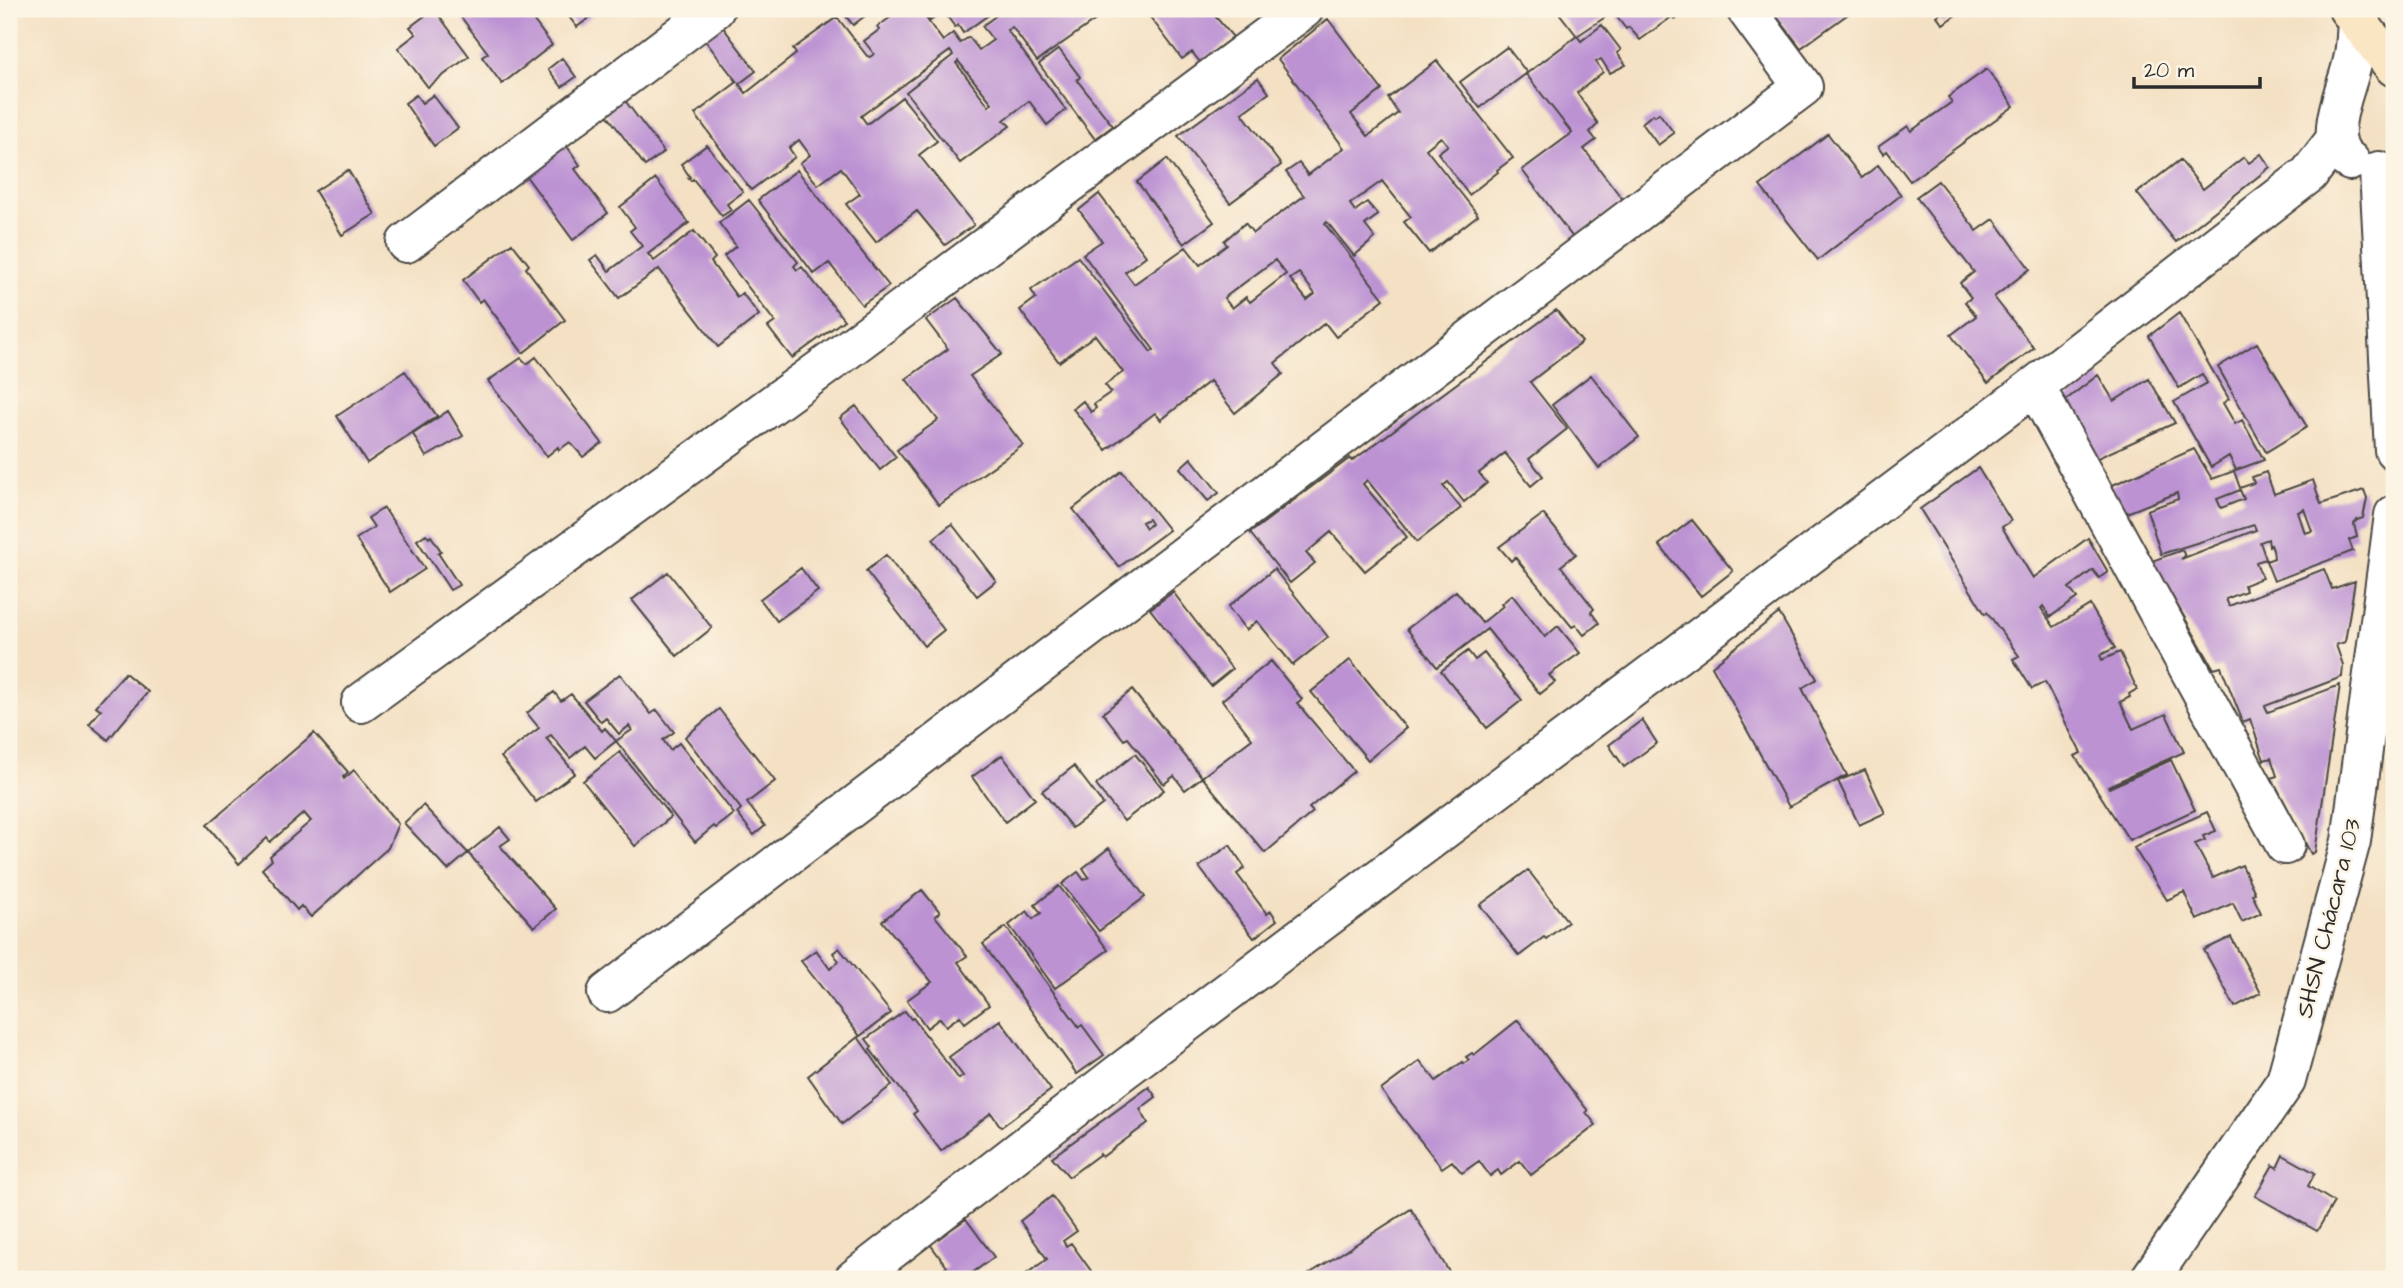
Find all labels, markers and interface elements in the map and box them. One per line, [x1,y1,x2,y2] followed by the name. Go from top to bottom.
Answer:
[2134,46,2260,90] scale bar
[2144,56,2195,85] text: 20 m
[2288,815,2370,1021] street label: SHSN Chácara 103

